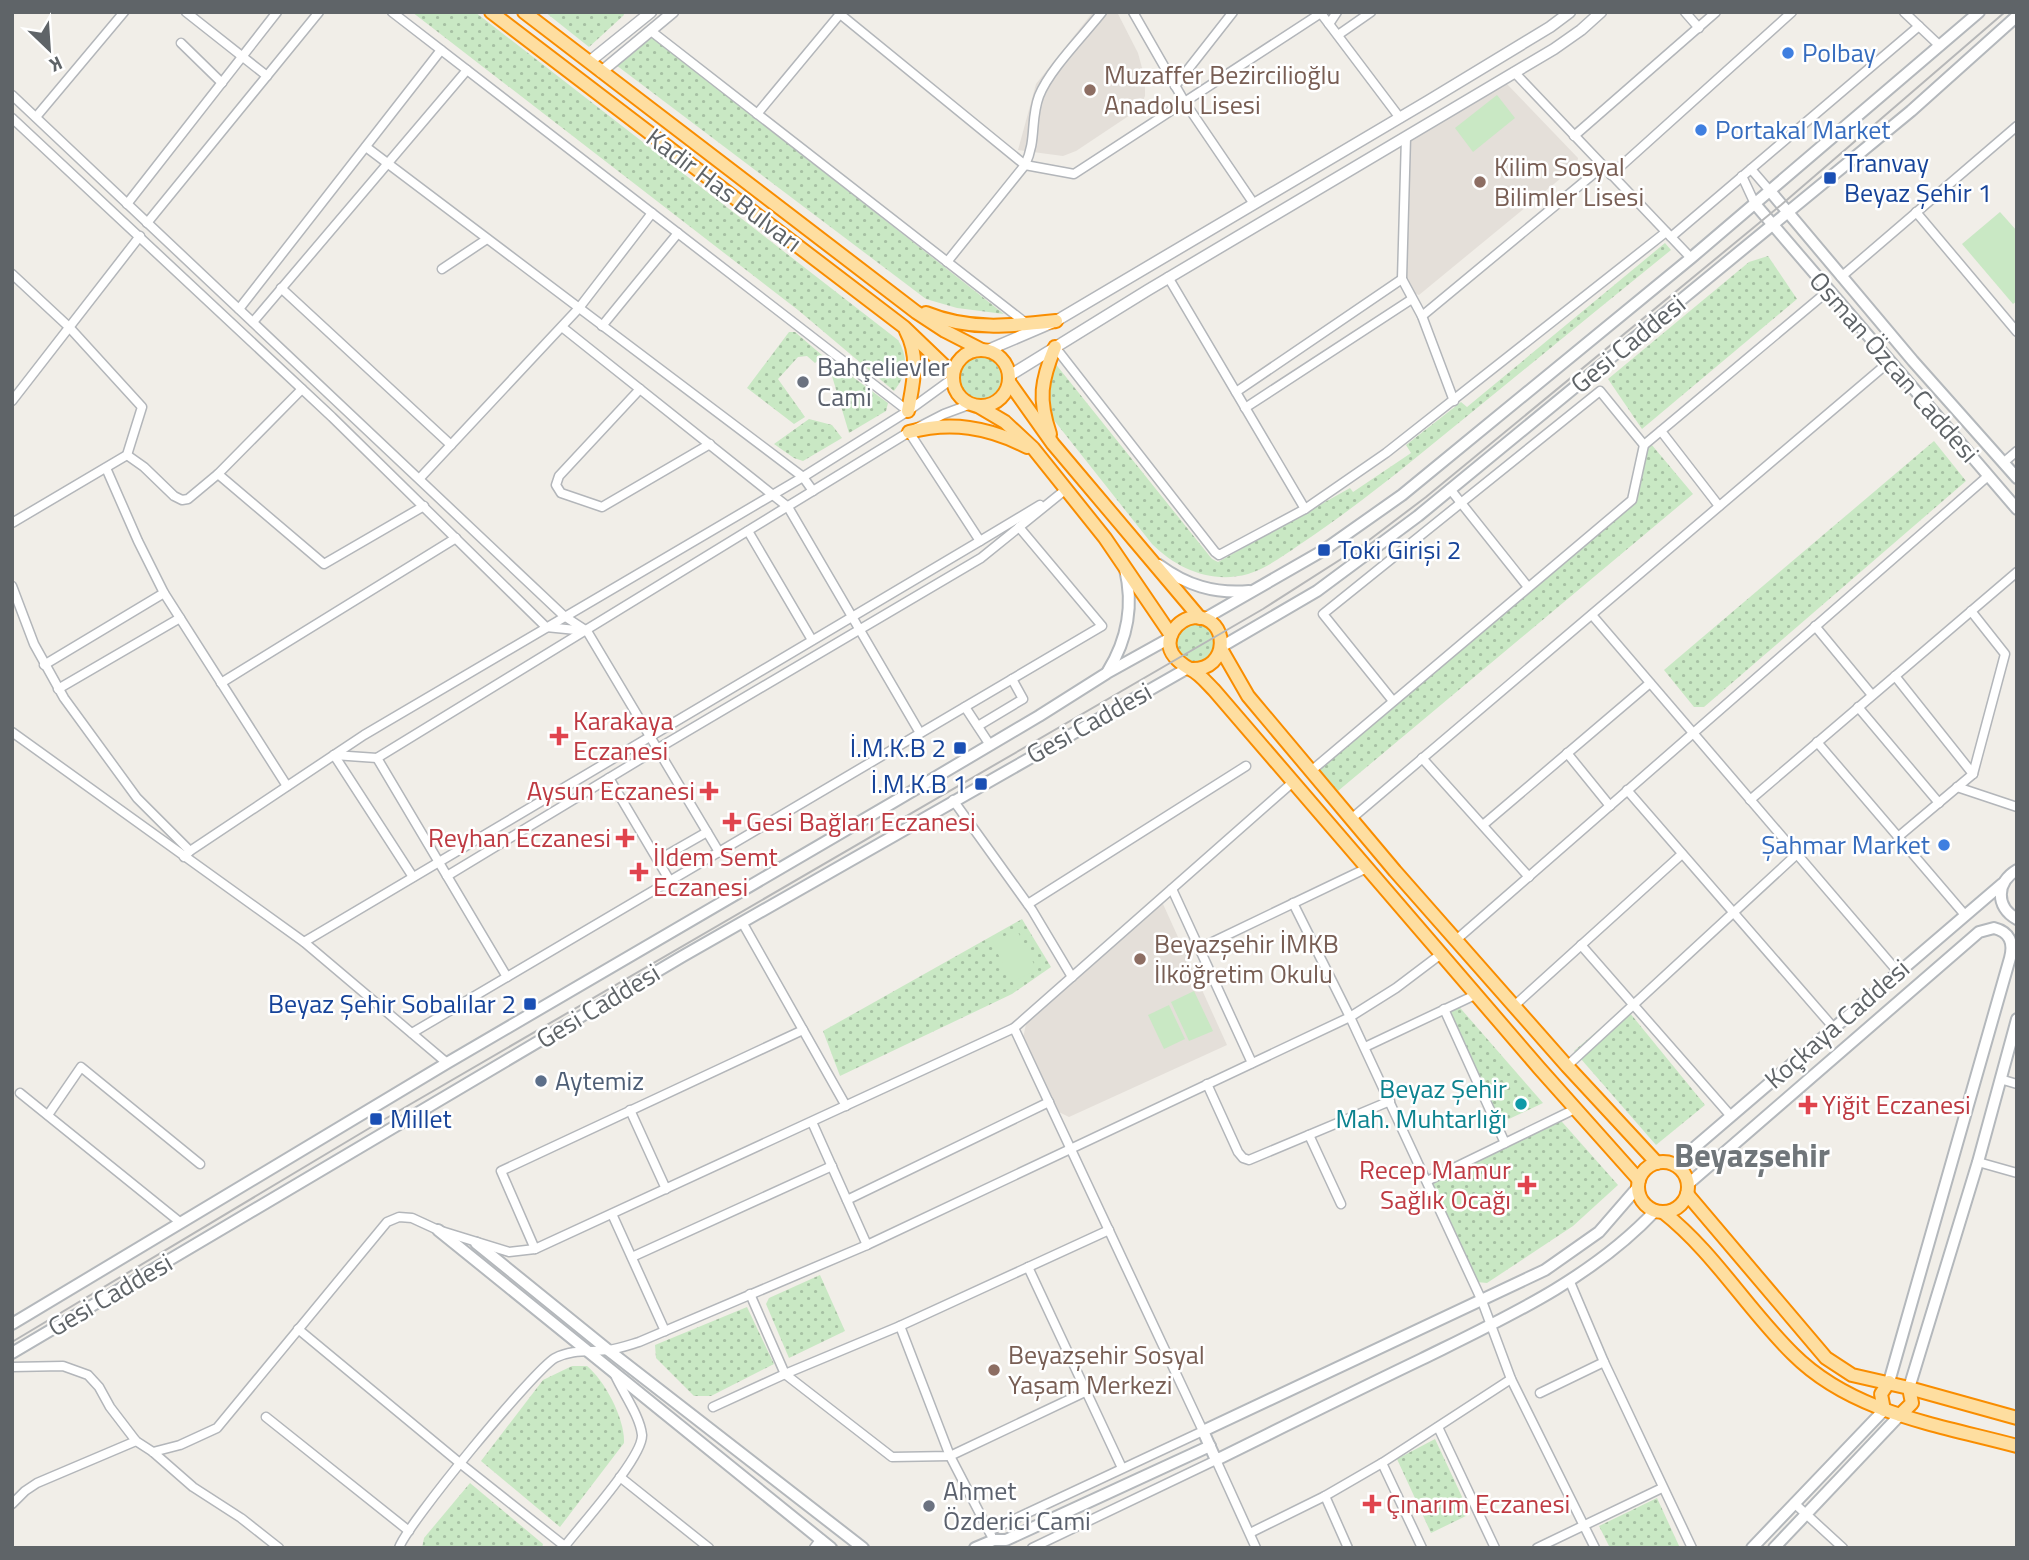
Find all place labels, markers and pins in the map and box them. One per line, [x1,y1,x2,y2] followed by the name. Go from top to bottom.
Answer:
[1802,33,1876,72] place label: Polbay
[1780,45,1796,61] marker: Polbay
[1104,55,1340,124] place label: Muzaffer Bezircilioğlu Anadolu Lisesi
[1082,82,1098,98] marker: Muzaffer Bezircilioğlu Anadolu Lisesi
[1715,110,1890,149] place label: Portakal Market
[1693,122,1709,138] marker: Portakal Market
[1844,143,1992,212] place label: Tranvay Beyaz Şehir 1
[1494,147,1644,216] place label: Kilim Sosyal Bilimler Lisesi
[1822,170,1838,186] marker: Tranvay Beyaz Şehir 1
[1472,174,1488,190] marker: Kilim Sosyal Bilimler Lisesi
[817,347,950,416] place label: Bahçelievler Cami
[795,374,811,390] marker: Bahçelievler Cami
[1338,530,1461,569] place label: Toki Girişi 2
[1316,542,1332,558] marker: Toki Girişi 2
[573,701,673,770] place label: Karakaya Eczanesi
[551,728,567,744] marker: Karakaya Eczanesi
[850,728,946,767] place label: İ.M.K.B 2
[952,740,968,756] marker: İ.M.K.B 2
[871,764,967,803] place label: İ.M.K.B 1
[527,771,695,810] place label: Aysun Eczanesi
[973,776,989,792] marker: İ.M.K.B 1
[701,783,717,799] marker: Aysun Eczanesi
[746,802,976,841] place label: Gesi Bağları Eczanesi
[724,814,740,830] marker: Gesi Bağları Eczanesi
[428,818,611,857] place label: Reyhan Eczanesi
[1761,825,1930,864] place label: Şahmar Market
[617,830,633,846] marker: Reyhan Eczanesi
[653,837,778,906] place label: İldem Semt Eczanesi
[1936,837,1952,853] marker: Şahmar Market
[631,864,647,880] marker: İldem Semt Eczanesi
[1154,924,1339,993] place label: Beyazşehir İMKB İlköğretim Okulu
[1132,951,1148,967] marker: Beyazşehir İMKB İlköğretim Okulu
[268,984,516,1023] place label: Beyaz Şehir Sobalılar 2
[522,996,538,1012] marker: Beyaz Şehir Sobalılar 2
[555,1061,644,1100] place label: Aytemiz
[1335,1069,1507,1138] place label: Beyaz Şehir Mah. Muhtarlığı
[533,1073,549,1089] marker: Aytemiz
[1822,1085,1971,1124] place label: Yiğit Eczanesi
[1513,1096,1529,1112] marker: Beyaz Şehir Mah. Muhtarlığı
[1800,1097,1816,1113] marker: Yiğit Eczanesi
[390,1099,452,1138] place label: Millet
[368,1111,384,1127] marker: Millet
[1359,1150,1511,1219] place label: Recep Mamur Sağlık Ocağı
[1517,1175,1537,1195] marker: Recep Mamur Sağlık Ocağı
[1008,1335,1205,1404] place label: Beyazşehir Sosyal Yaşam Merkezi
[986,1362,1002,1378] marker: Beyazşehir Sosyal Yaşam Merkezi
[943,1471,1091,1540] place label: Ahmet Özderici Cami
[1386,1484,1570,1523] place label: Çınarım Eczanesi
[1364,1496,1380,1512] marker: Çınarım Eczanesi
[921,1498,937,1514] marker: Ahmet Özderici Cami

